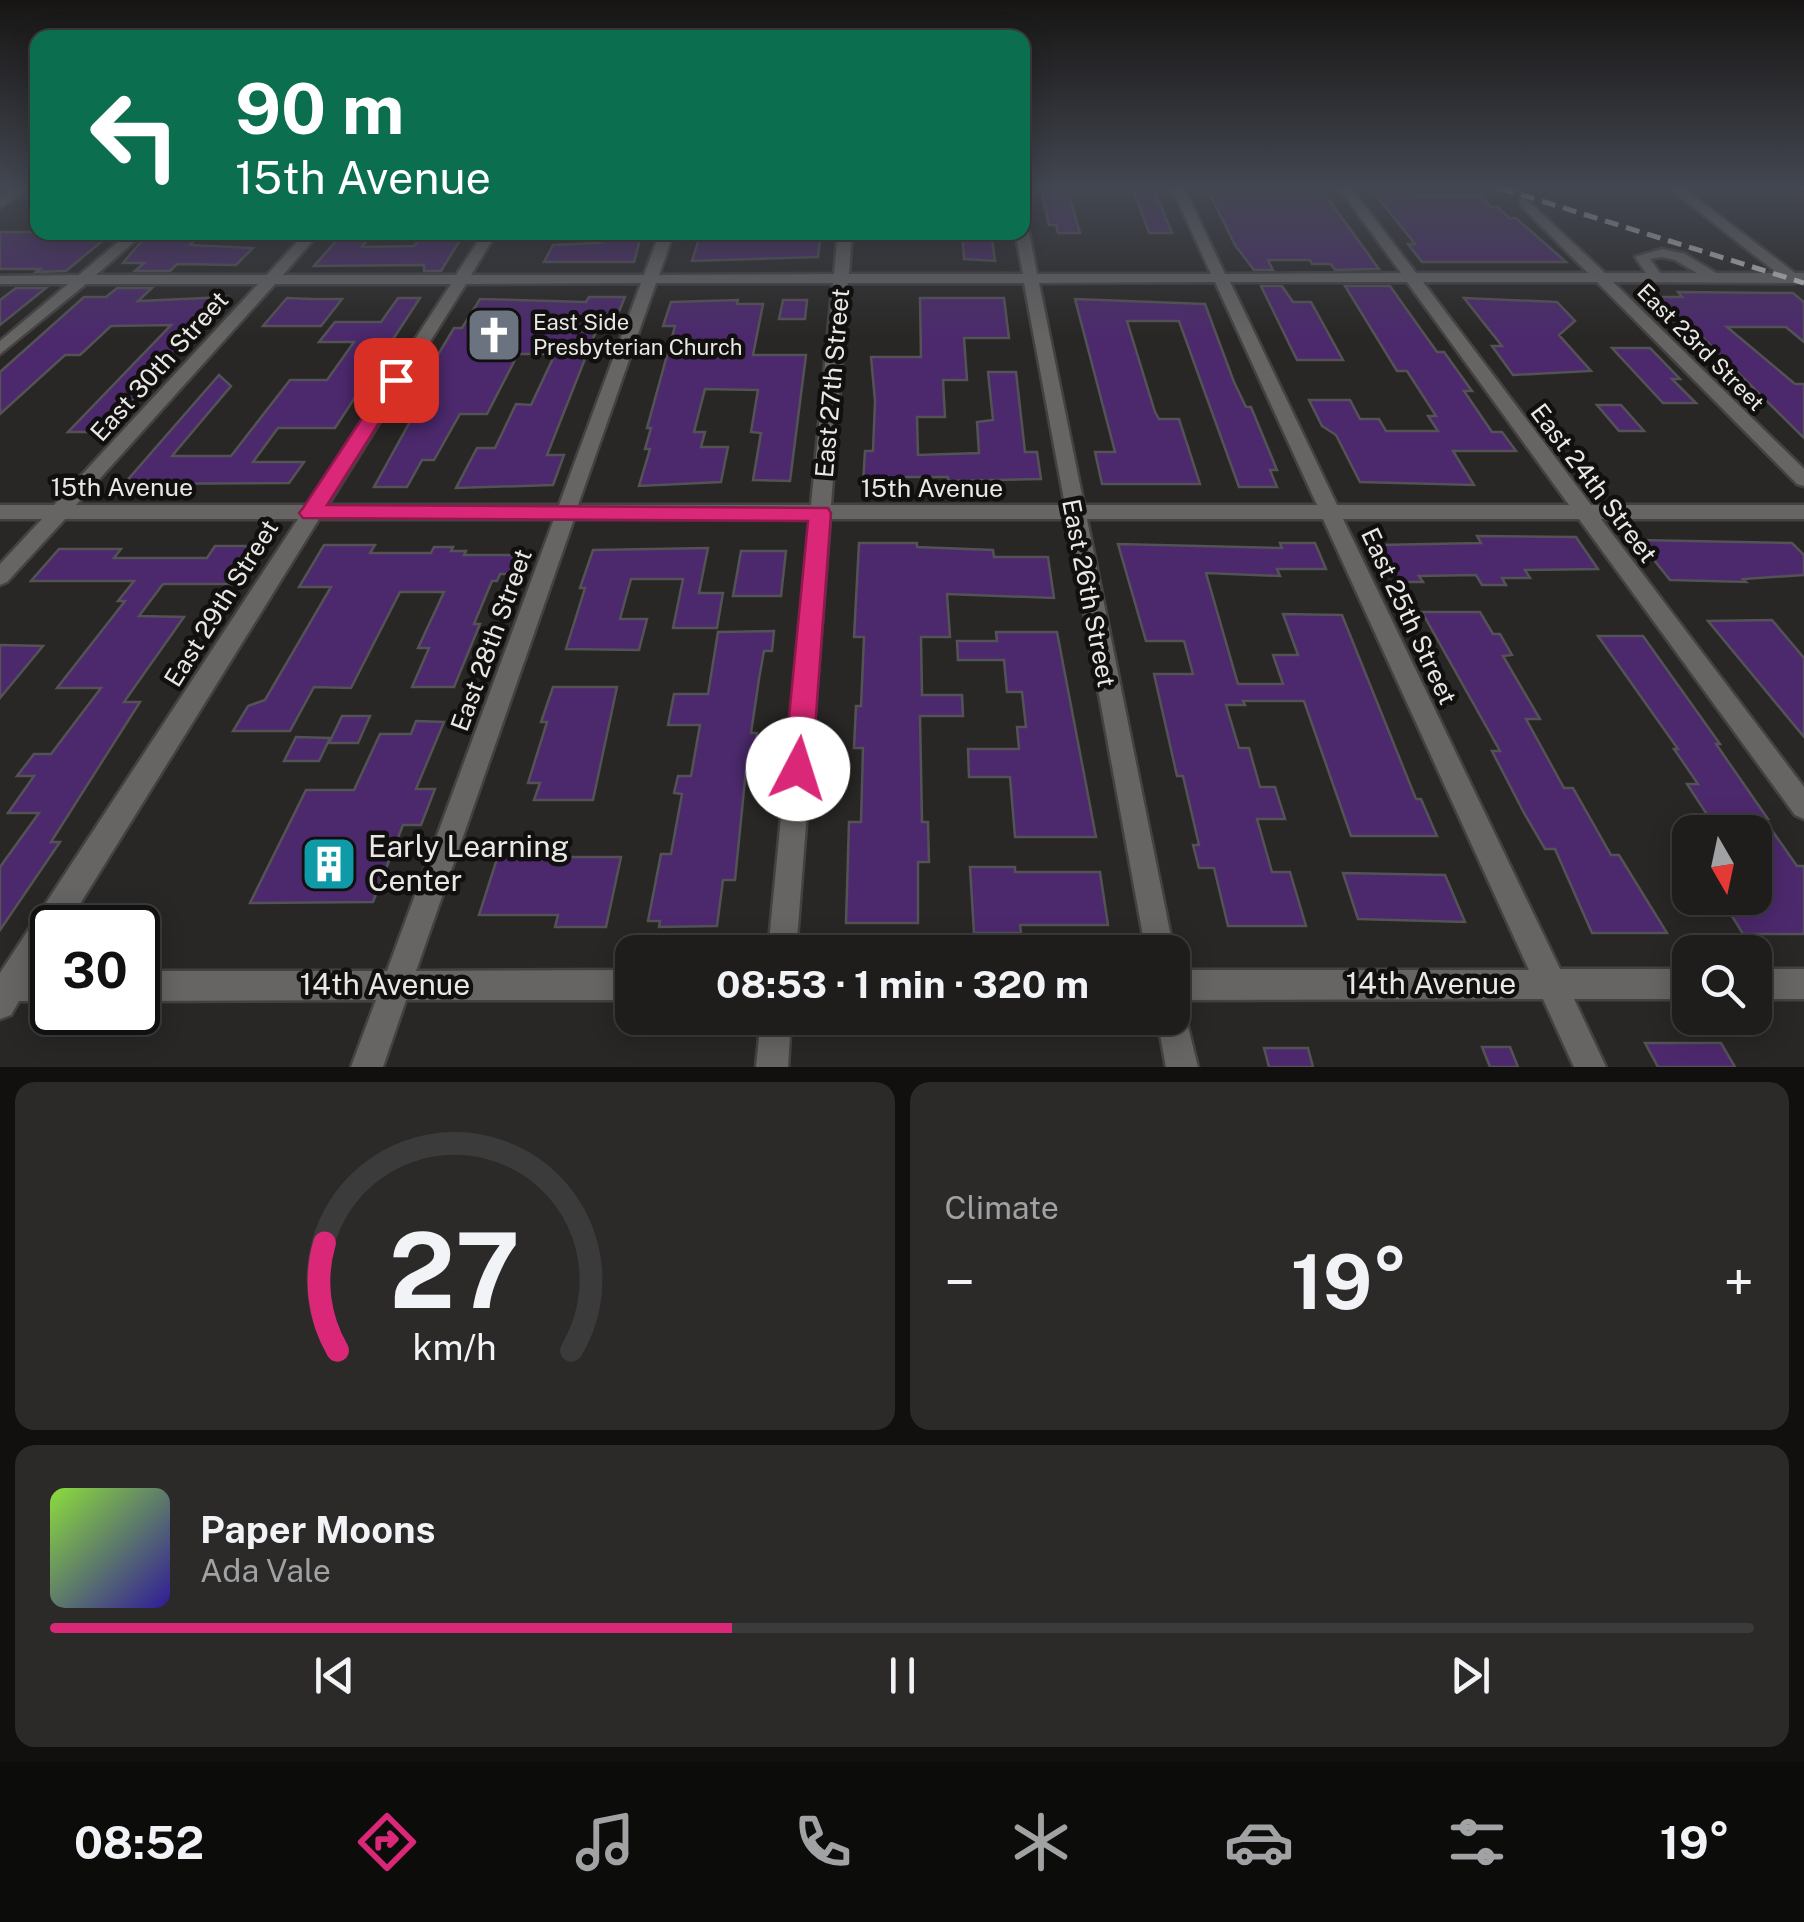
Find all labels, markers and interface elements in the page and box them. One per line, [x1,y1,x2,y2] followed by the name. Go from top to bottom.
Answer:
[235,67,405,150] text: 90 m
[70,70,200,200] icon: left
[235,151,491,204] text: 15th Avenue
[1632,278,1770,416] street label: East 23rd Street
[84,285,234,447] street label: East 30th Street
[809,287,855,479] street label: East 27th Street
[464,305,524,365] church icon: East Side Presbyterian Church
[533,309,742,360] place label: East Side Presbyterian Church
[354,338,439,423] pin
[369,353,424,408] icon: arrive
[1525,398,1663,568] street label: East 24th Street
[51,472,193,502] street label: 15th Avenue
[861,473,1003,503] street label: 15th Avenue
[1056,496,1122,690] street label: East 26th Street
[158,514,284,692] street label: East 29th Street
[1355,523,1463,709] street label: East 25th Street
[444,545,538,735] street label: East 28th Street
[746,717,850,821] position arrow
[1672,815,1772,915] north arrow
[1672,815,1772,1035] map controls
[368,828,569,898] place label: Early Learning Center
[299,834,359,894] building icon: Early Learning Center
[30,905,160,1035] speed limit sign: 30
[1672,935,1772,1035] button: search
[716,962,1089,1007] text: 08:53 · 1 min · 320 m
[1346,965,1516,1001] street label: 14th Avenue
[300,966,470,1002] street label: 14th Avenue
[945,1189,1059,1226] text: Climate
[389,1209,520,1331] text: 27
[1291,1238,1408,1326] text: 19°
[945,1250,975,1314] text: −
[1723,1250,1754,1314] text: +
[413,1326,497,1368] text: km/h
[200,1507,435,1552] text: Paper Moons
[200,1552,331,1589] text: Ada Vale
[307,1648,362,1703] icon: previous
[875,1648,930,1703] icon: pause
[1443,1648,1498,1703] icon: next
[352,1807,422,1877] icon: directions
[570,1807,640,1877] icon: music
[788,1807,858,1877] icon: phone
[1006,1807,1076,1877] icon: climate
[1224,1807,1294,1877] icon: car
[1442,1807,1512,1877] icon: filters
[74,1816,204,1869] text: 08:52
[1660,1816,1730,1869] text: 19°

